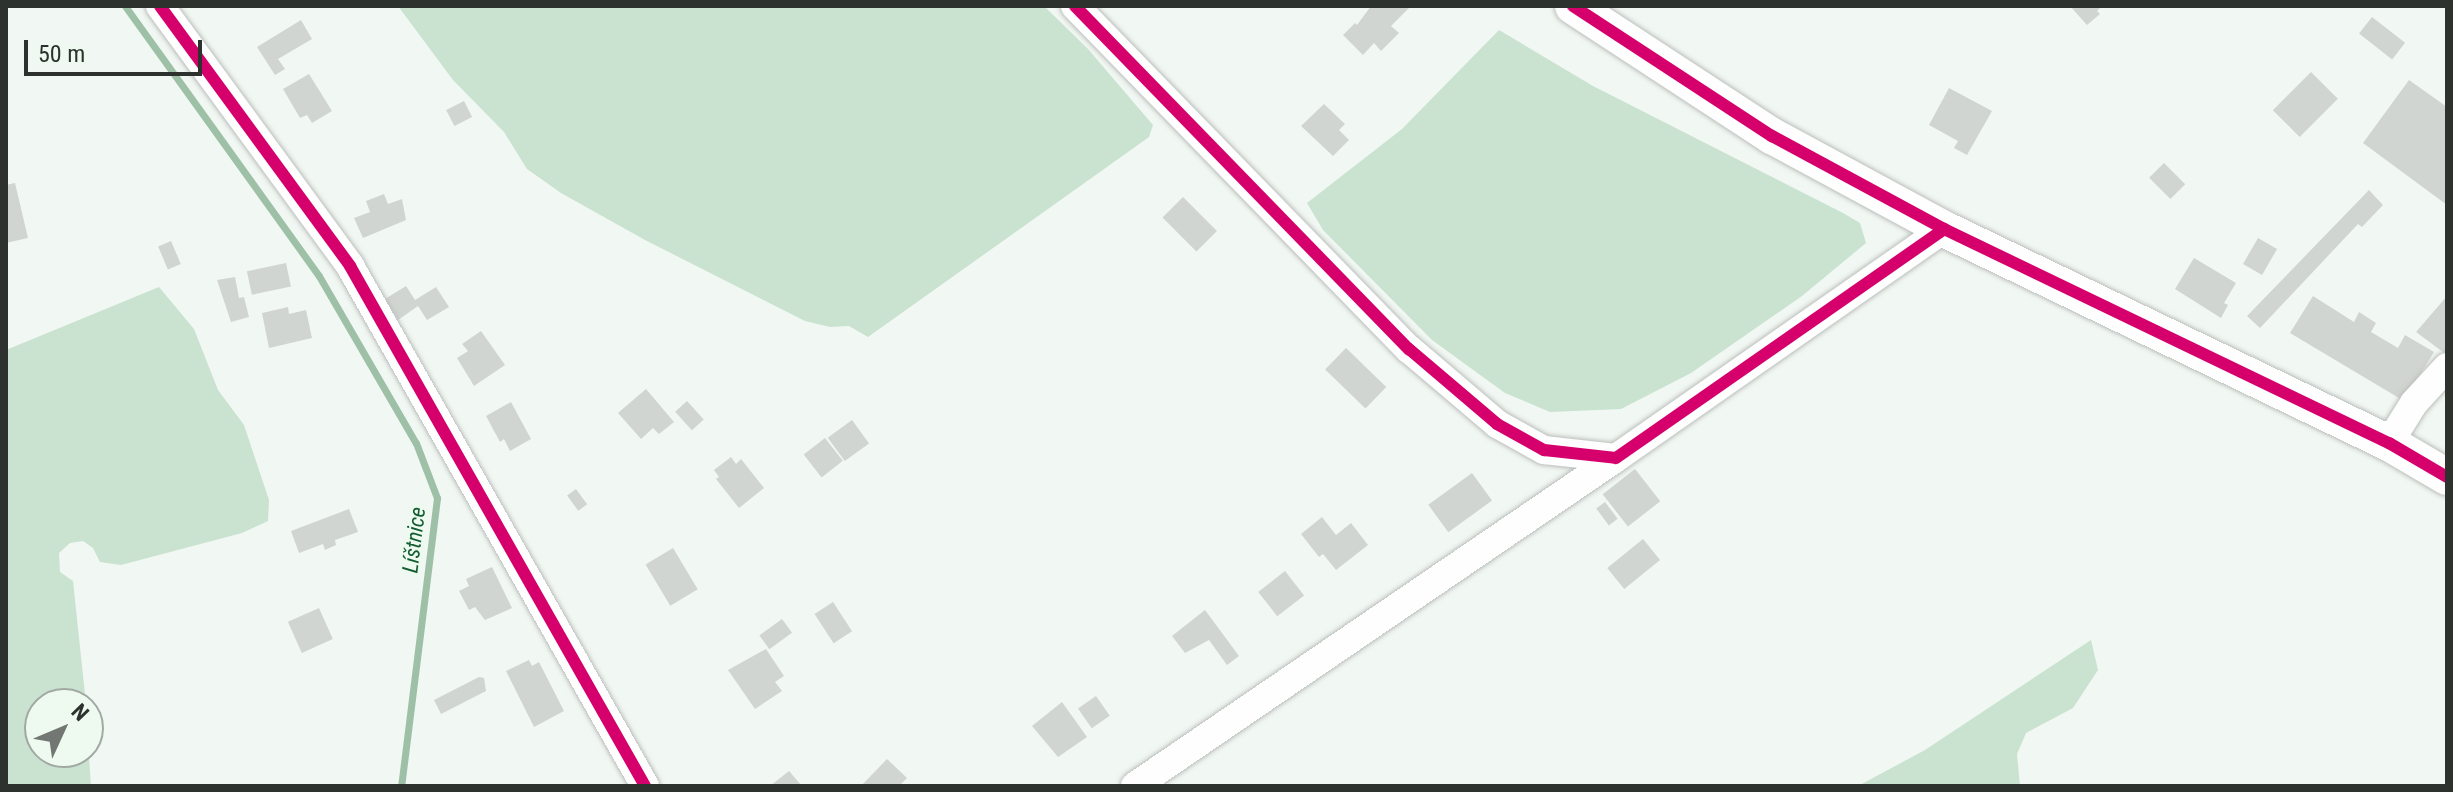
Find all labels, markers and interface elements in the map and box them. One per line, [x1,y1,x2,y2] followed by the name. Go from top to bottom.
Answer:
[28,24,206,74] scale bar
[38,40,85,68] text: 50 m
[397,505,431,575] water label: Líštnice
[24,688,104,768] north arrow
[67,699,94,726] text: N

